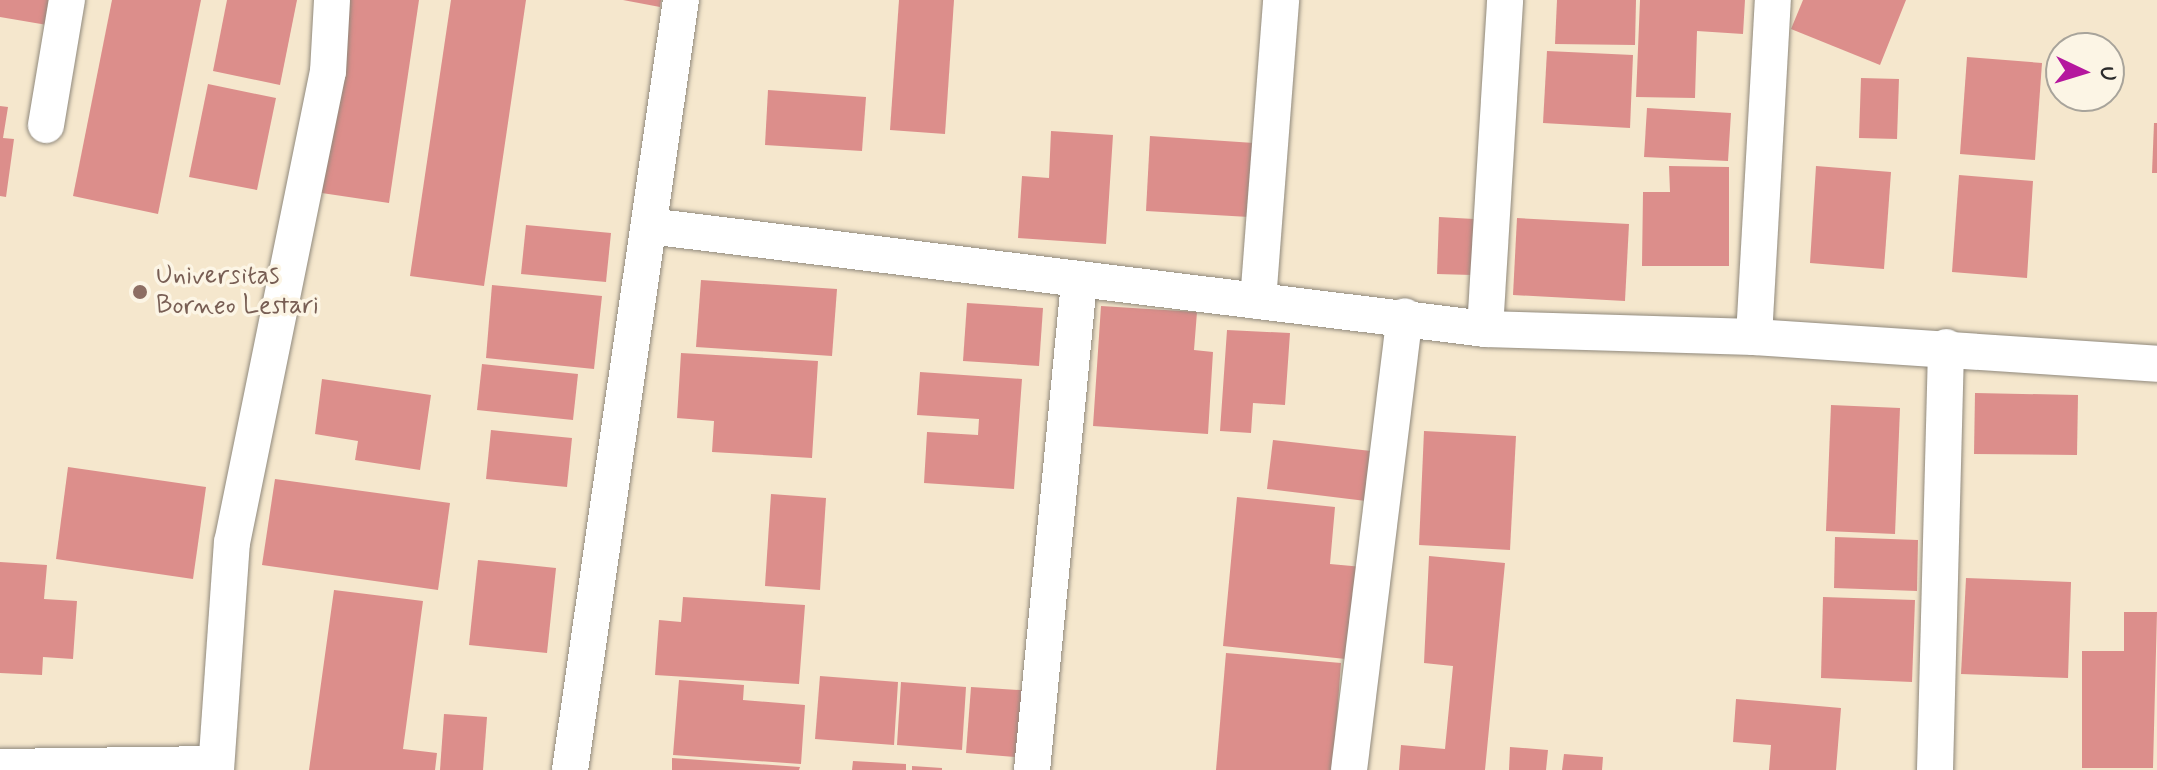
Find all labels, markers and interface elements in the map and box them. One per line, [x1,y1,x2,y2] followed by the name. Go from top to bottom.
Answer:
[2045,32,2125,112] north arrow
[2092,65,2121,82] text: U
[156,261,319,322] place label: Universitas Borneo Lestari
[131,283,149,301] marker: Universitas Borneo Lestari

